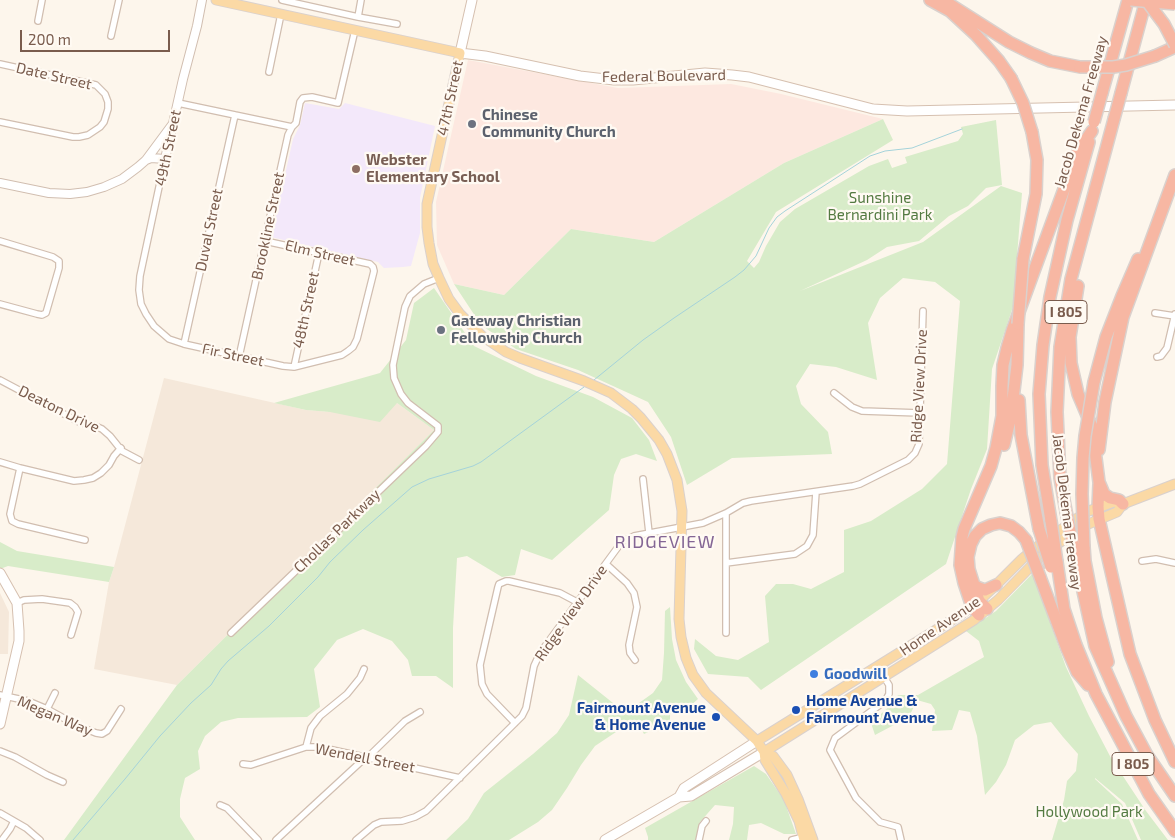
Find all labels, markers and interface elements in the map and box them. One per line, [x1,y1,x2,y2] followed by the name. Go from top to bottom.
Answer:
[22,20,172,52] scale bar
[28,30,71,48] text: 200 m
[1051,34,1111,190] street label: Jacob Dekema Freeway
[14,59,94,93] street label: Date Street
[433,59,467,137] street label: 47th Street
[602,66,726,86] street label: Federal Boulevard
[482,106,616,141] place label: Chinese Community Church
[151,108,185,188] street label: 49th Street
[466,118,478,130] marker: Chinese Community Church
[366,151,500,186] place label: Webster Elementary School
[350,163,362,175] marker: Webster Elementary School
[248,170,288,282] street label: Brookline Street
[191,187,227,273] street label: Duval Street
[828,189,932,224] park label: Sunshine Bernardini Park
[283,236,357,270] street label: Elm Street
[289,270,323,350] street label: 48th Street
[1045,300,1087,324] road number: I 805
[451,312,582,347] place label: Gateway Christian Fellowship Church
[435,324,447,336] marker: Gateway Christian Fellowship Church
[907,329,931,443] street label: Ridge View Drive
[200,340,266,370] street label: Fir Street
[15,382,103,436] street label: Deaton Drive
[1048,433,1086,591] street label: Jacob Dekema Freeway
[290,485,384,577] street label: Chollas Parkway
[613,531,717,553] district label: RIDGEVIEW
[531,561,611,665] street label: Ridge View Drive
[896,592,984,660] street label: Home Avenue
[824,665,887,683] place label: Goodwill
[808,668,820,680] marker: Goodwill
[15,692,95,740] street label: Megan Way
[806,692,935,727] place label: Home Avenue & Fairmount Avenue
[577,699,706,734] place label: Fairmount Avenue & Home Avenue
[790,704,802,716] marker: Home Avenue & Fairmount Avenue
[710,711,722,723] marker: Fairmount Avenue & Home Avenue
[314,739,416,777] street label: Wendell Street
[1112,752,1154,776] road number: I 805
[1035,803,1143,821] park label: Hollywood Park

